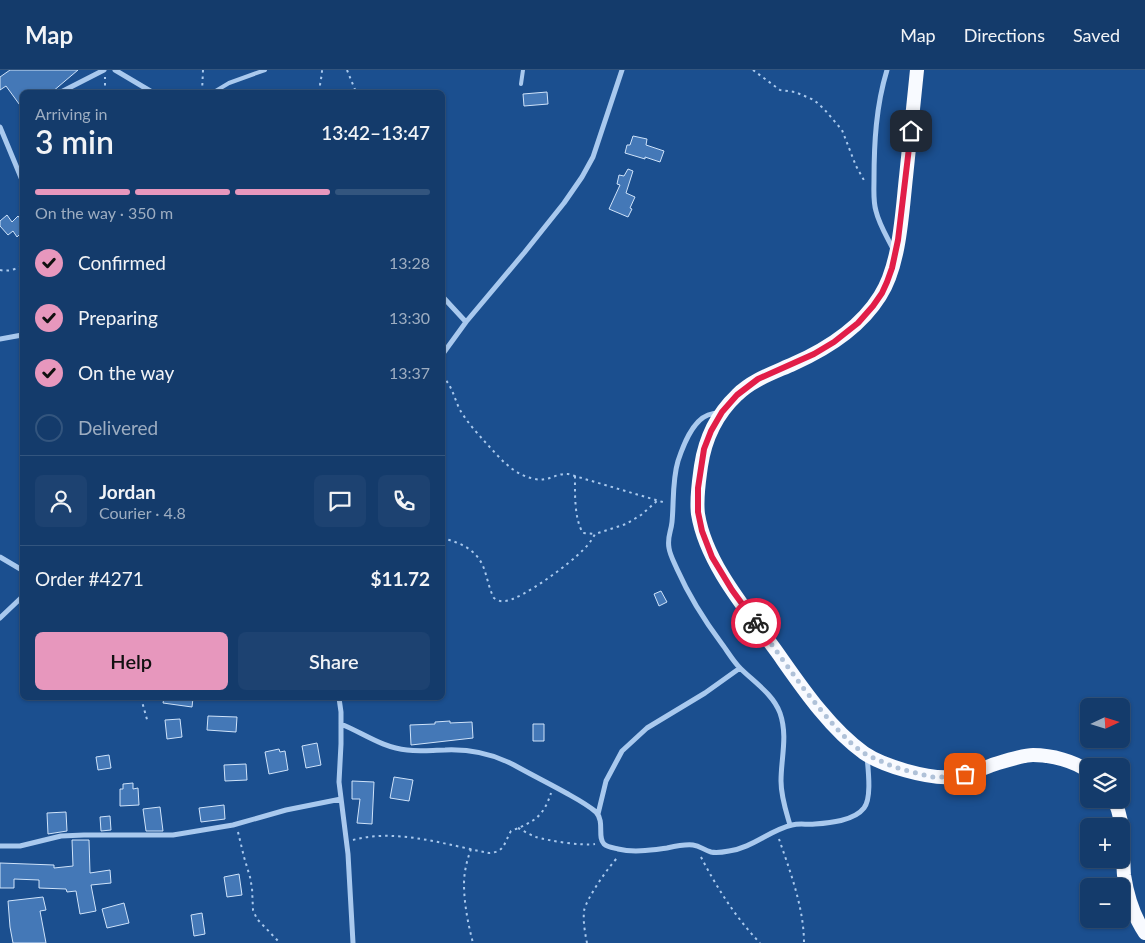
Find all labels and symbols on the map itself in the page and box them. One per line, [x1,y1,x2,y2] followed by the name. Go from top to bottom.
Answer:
[890,110,932,152] pin
[731,598,781,648] courier
[1080,698,1130,748] north arrow
[944,753,986,795] pin

